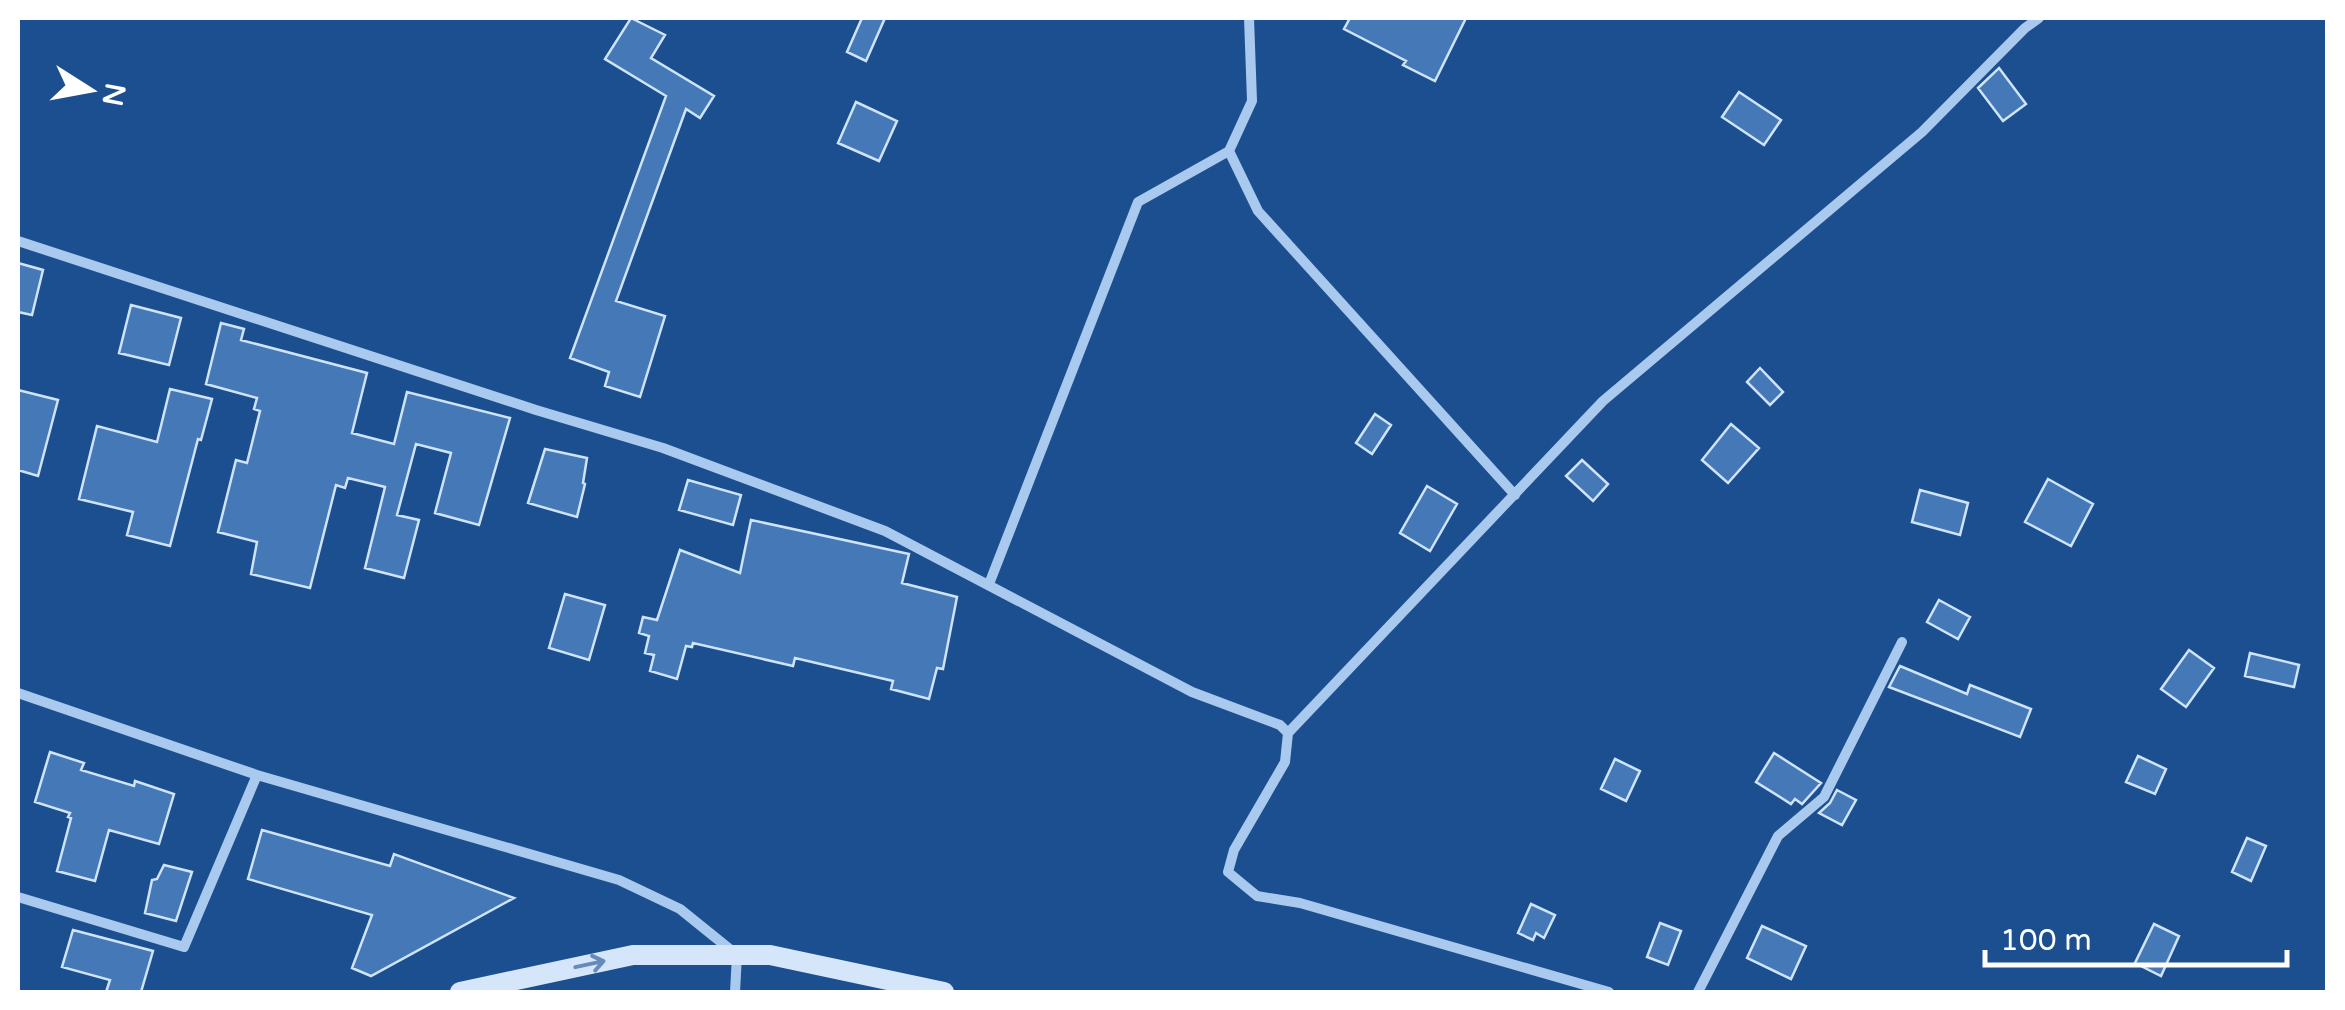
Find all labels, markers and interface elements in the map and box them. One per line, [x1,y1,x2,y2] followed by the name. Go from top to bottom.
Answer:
[40,40,140,140] north arrow
[95,80,132,109] text: N
[1985,905,2288,967] scale bar
[2000,922,2092,959] text: 100 m
[573,954,605,973] one-way arrow

